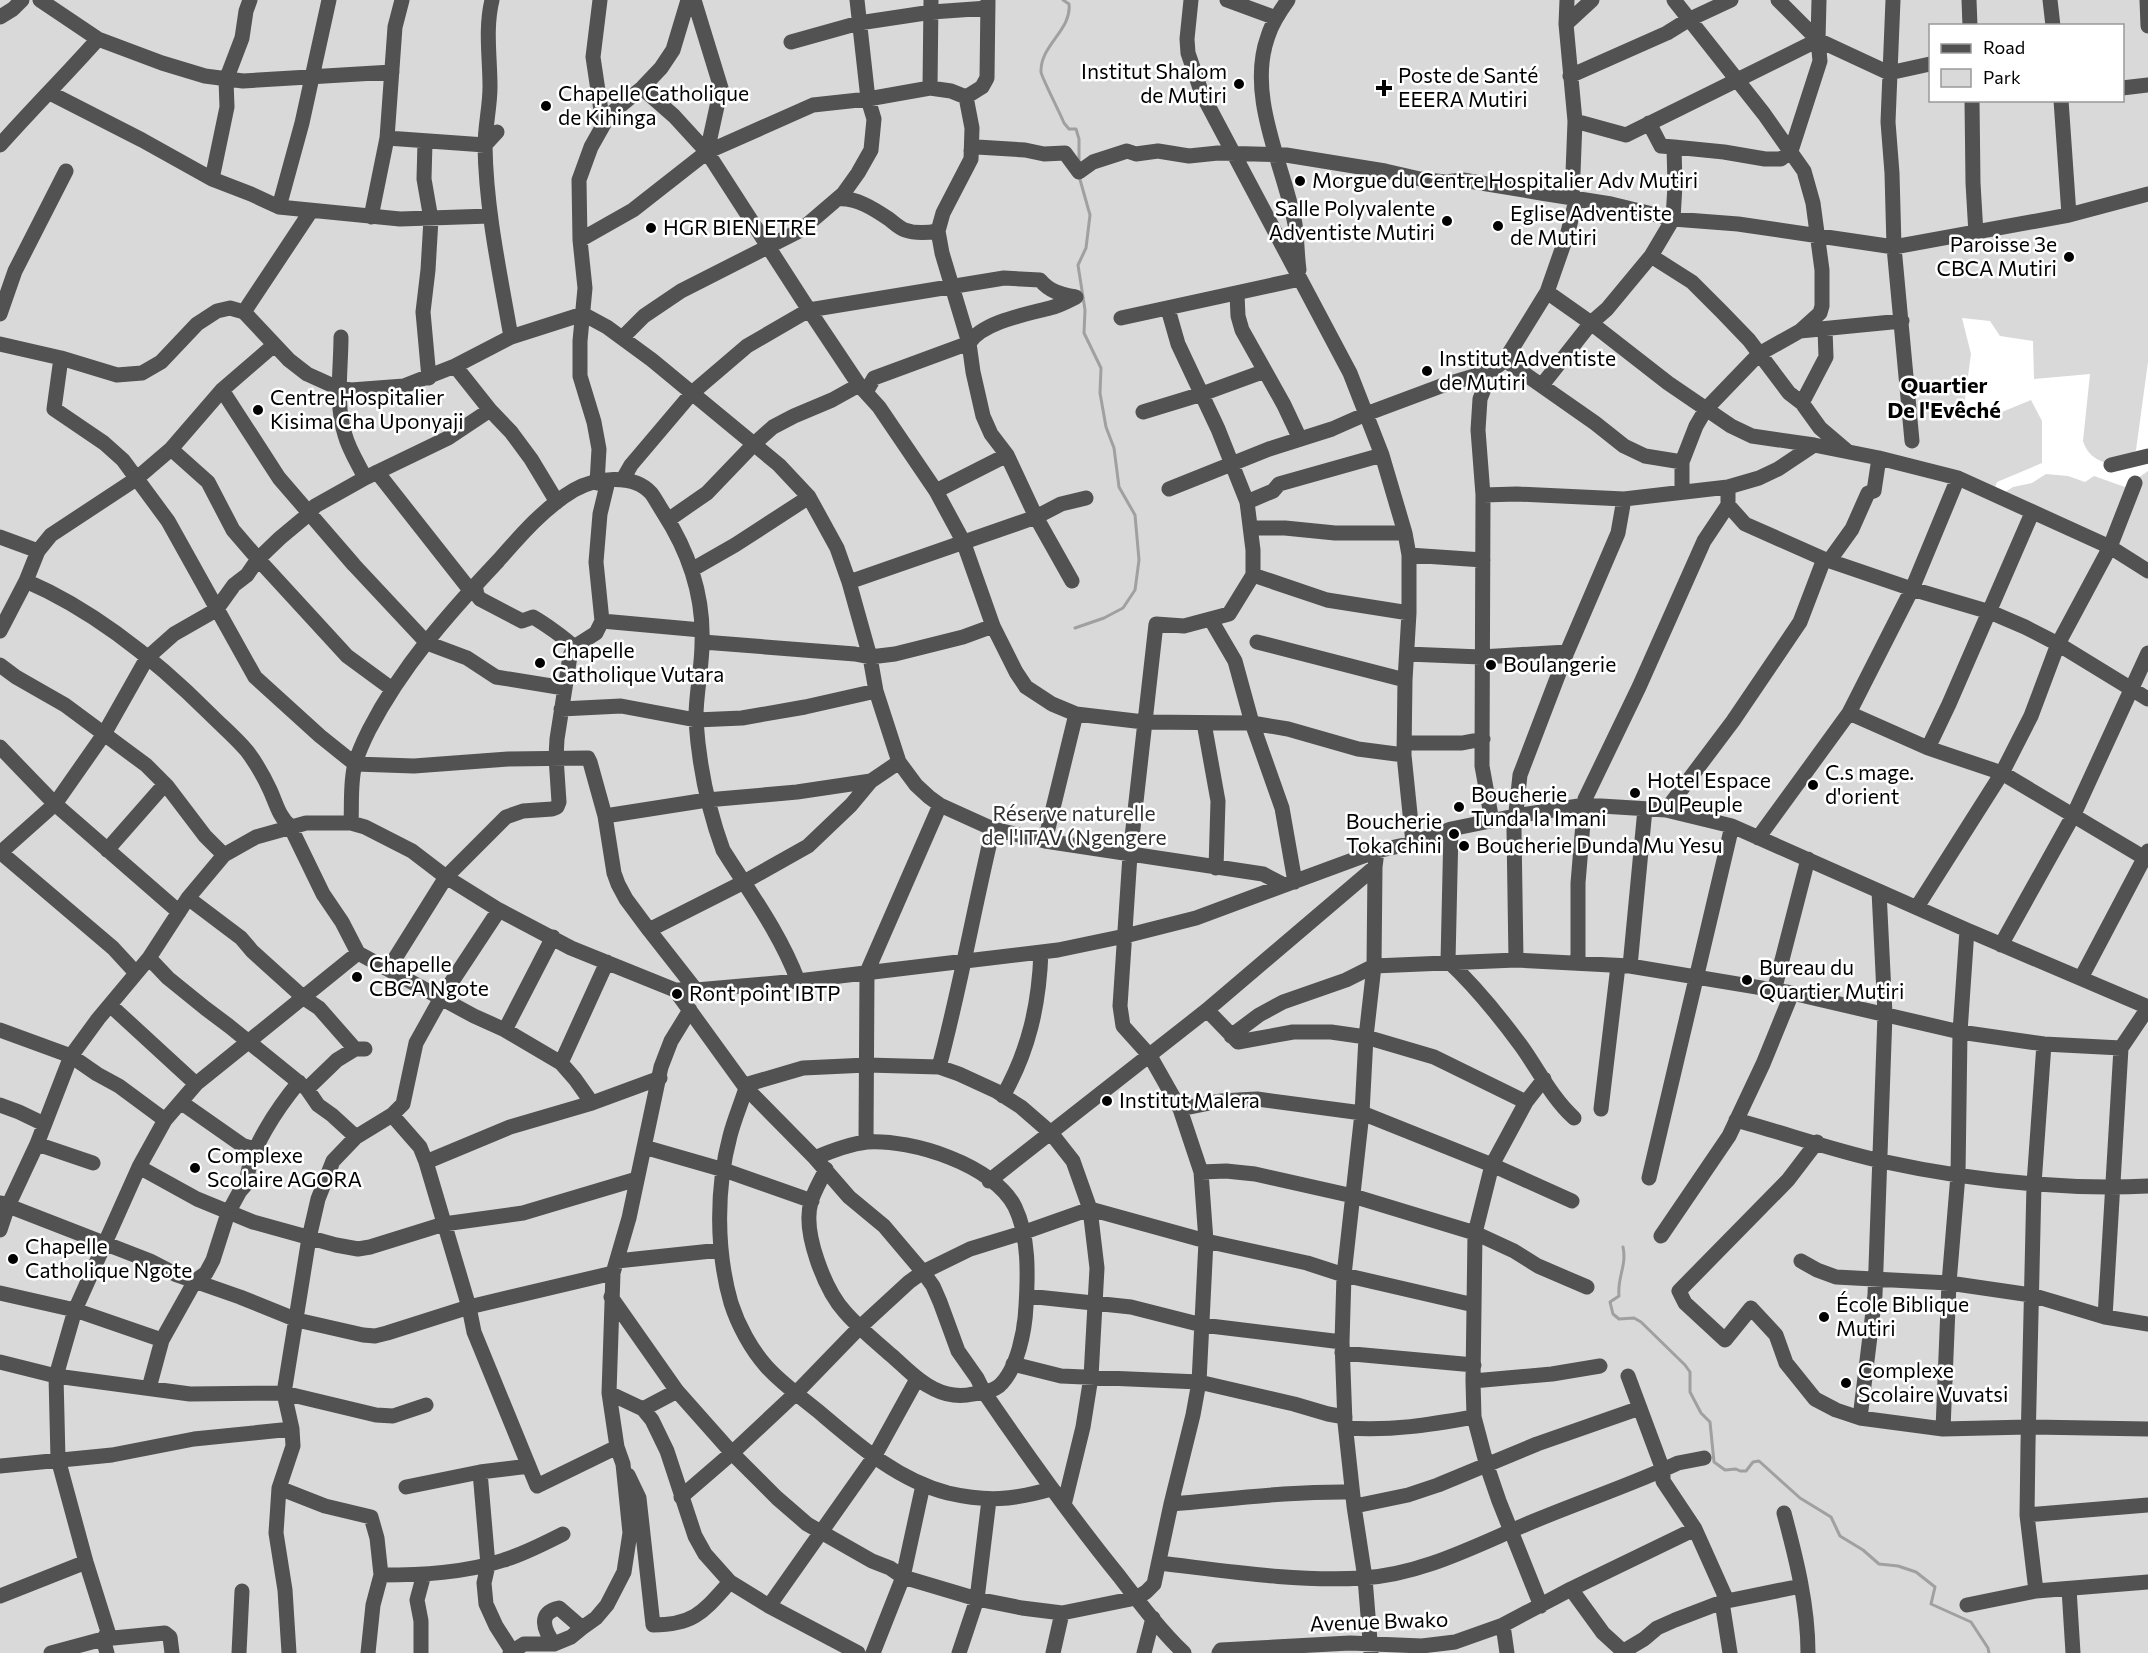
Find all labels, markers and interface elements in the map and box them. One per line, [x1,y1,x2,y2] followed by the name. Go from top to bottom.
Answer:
[1929,24,2124,102] legend
[1983,36,2025,58] text: Road
[1081,58,1227,107] place label: Institut Shalom de Mutiri
[1398,62,1538,111] place label: Poste de Santé EEERA Mutiri
[1983,66,2021,88] text: Park
[1232,77,1246,91] marker: Institut Shalom de Mutiri
[1375,79,1393,97] marker: Poste de Santé EEERA Mutiri
[558,80,749,129] place label: Chapelle Catholique de Kihinga
[539,99,553,113] marker: Chapelle Catholique de Kihinga
[1312,167,1698,192] place label: Morgue du Centre Hospitalier Adv Mutiri
[1293,174,1307,188] marker: Morgue du Centre Hospitalier Adv Mutiri
[1269,195,1435,244] place label: Salle Polyvalente Adventiste Mutiri
[1510,200,1672,249] place label: Eglise Adventiste de Mutiri
[663,214,816,239] place label: HGR BIEN ETRE
[1440,214,1454,228] marker: Salle Polyvalente Adventiste Mutiri
[1491,219,1505,233] marker: Eglise Adventiste de Mutiri
[644,221,658,235] marker: HGR BIEN ETRE
[1937,231,2057,280] place label: Paroisse 3e CBCA Mutiri
[2062,250,2076,264] marker: Paroisse 3e CBCA Mutiri
[1439,345,1616,394] place label: Institut Adventiste de Mutiri
[1420,364,1434,378] marker: Institut Adventiste de Mutiri
[1887,371,2001,423] district label: Quartier De l'Evêché
[270,384,464,433] place label: Centre Hospitalier Kisima Cha Uponyaji
[251,403,265,417] marker: Centre Hospitalier Kisima Cha Uponyaji
[552,637,724,686] place label: Chapelle Catholique Vutara
[1503,651,1616,676] place label: Boulangerie
[533,656,547,670] marker: Chapelle Catholique Vutara
[1484,658,1498,672] marker: Boulangerie
[1825,759,1914,808] place label: C.s mage. d'orient
[1647,767,1771,816] place label: Hotel Espace Du Peuple
[1806,778,1820,792] marker: C.s mage. d'orient
[1471,781,1607,830] place label: Boucherie Tunda la Imani
[1628,786,1642,800] marker: Hotel Espace Du Peuple
[981,800,1167,849] park label: Réserve naturelle de l'ITAV (Ngengere
[1452,800,1466,814] marker: Boucherie Tunda la Imani
[1346,808,1442,857] place label: Boucherie Toka chini
[1447,827,1461,841] marker: Boucherie Toka chini
[1476,832,1722,857] place label: Boucherie Dunda Mu Yesu
[1457,839,1471,853] marker: Boucherie Dunda Mu Yesu
[369,951,489,1000] place label: Chapelle CBCA Ngote
[1759,954,1904,1003] place label: Bureau du Quartier Mutiri
[350,970,364,984] marker: Chapelle CBCA Ngote
[1740,973,1754,987] marker: Bureau du Quartier Mutiri
[689,980,841,1005] place label: Ront point IBTP
[670,987,684,1001] marker: Ront point IBTP
[1119,1087,1260,1112] place label: Institut Malera
[1100,1094,1114,1108] marker: Institut Malera
[207,1142,362,1191] place label: Complexe Scolaire AGORA
[188,1161,202,1175] marker: Complexe Scolaire AGORA
[25,1233,192,1282] place label: Chapelle Catholique Ngote
[6,1252,20,1266] marker: Chapelle Catholique Ngote
[1836,1291,1969,1340] place label: École Biblique Mutiri
[1817,1310,1831,1324] marker: École Biblique Mutiri
[1858,1357,2008,1406] place label: Complexe Scolaire Vuvatsi
[1839,1376,1853,1390] marker: Complexe Scolaire Vuvatsi
[1309,1606,1449,1635] street label: Avenue Bwako

